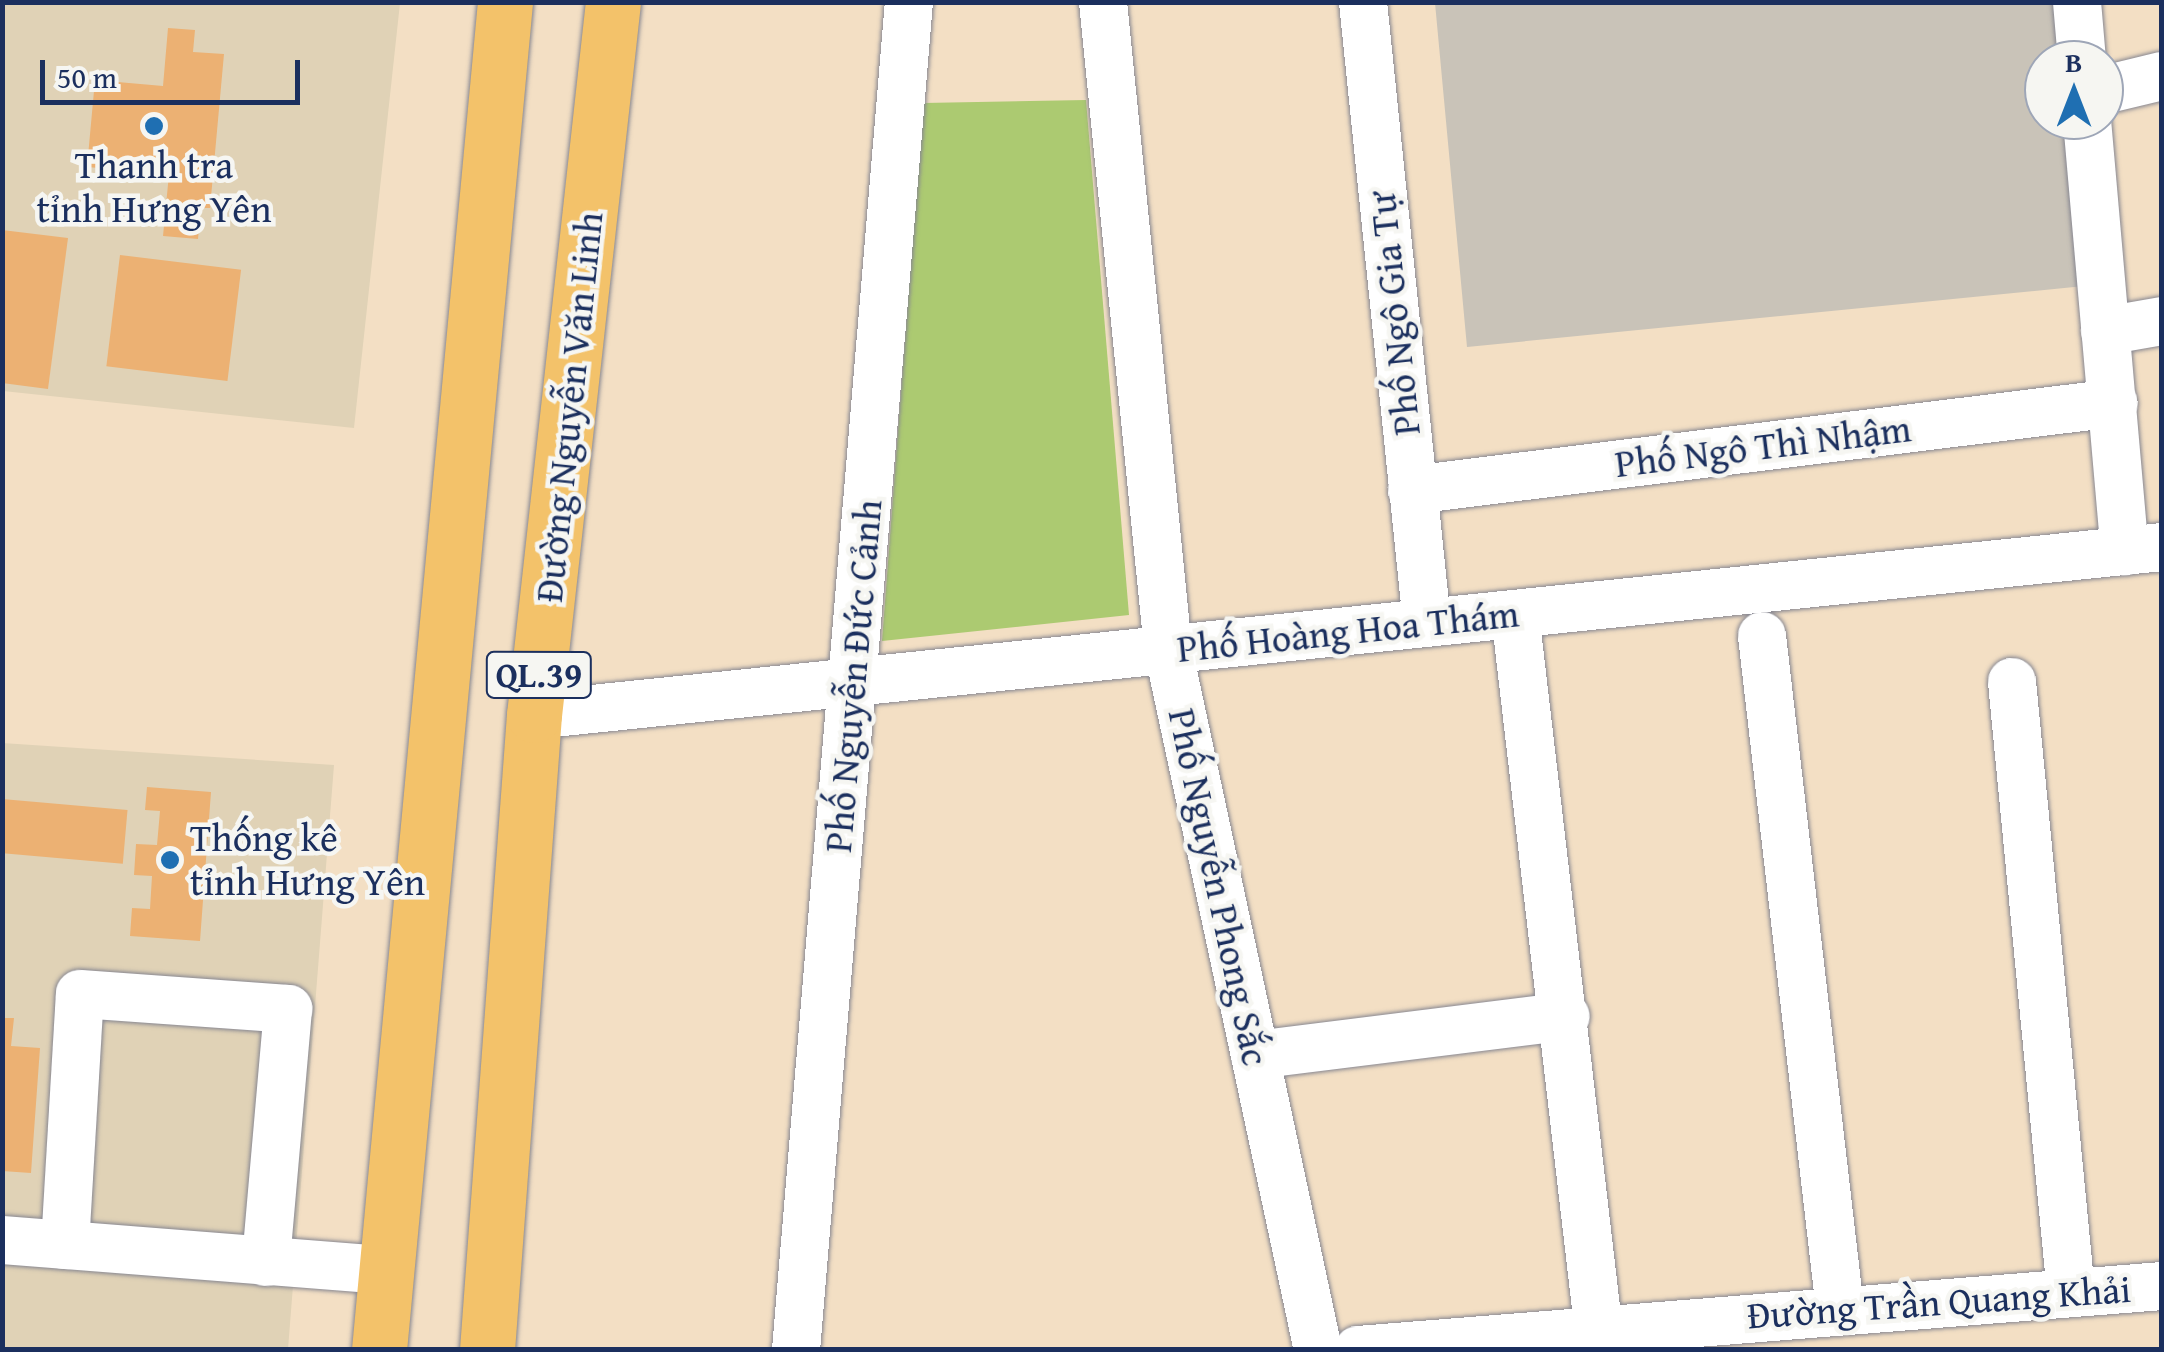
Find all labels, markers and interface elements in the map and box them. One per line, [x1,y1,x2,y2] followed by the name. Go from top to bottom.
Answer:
[45,40,305,102] scale bar
[2024,40,2124,140] north arrow
[2065,41,2083,82] text: B
[57,55,117,99] text: 50 m
[143,115,165,137] marker: Thanh tra tỉnh Hưng Yên
[36,142,272,232] place label: Thanh tra tỉnh Hưng Yên
[1358,188,1430,438] street label: Phố Ngô Gia Tự
[526,210,612,604] street label: Đường Nguyễn Văn Linh
[1612,405,1914,487] street label: Phố Ngô Thì Nhậm
[815,498,891,854] street label: Phố Nguyễn Đức Cảnh
[1175,590,1521,672] street label: Phố Hoàng Hoa Thám
[484,645,594,705] road number: QL.39
[1159,705,1279,1069] street label: Phố Nguyễn Phong Sắc
[190,815,425,904] place label: Thống kê tỉnh Hưng Yên
[159,849,181,871] marker: Thống kê tỉnh Hưng Yên
[1746,1266,2132,1338] street label: Đường Trần Quang Khải

